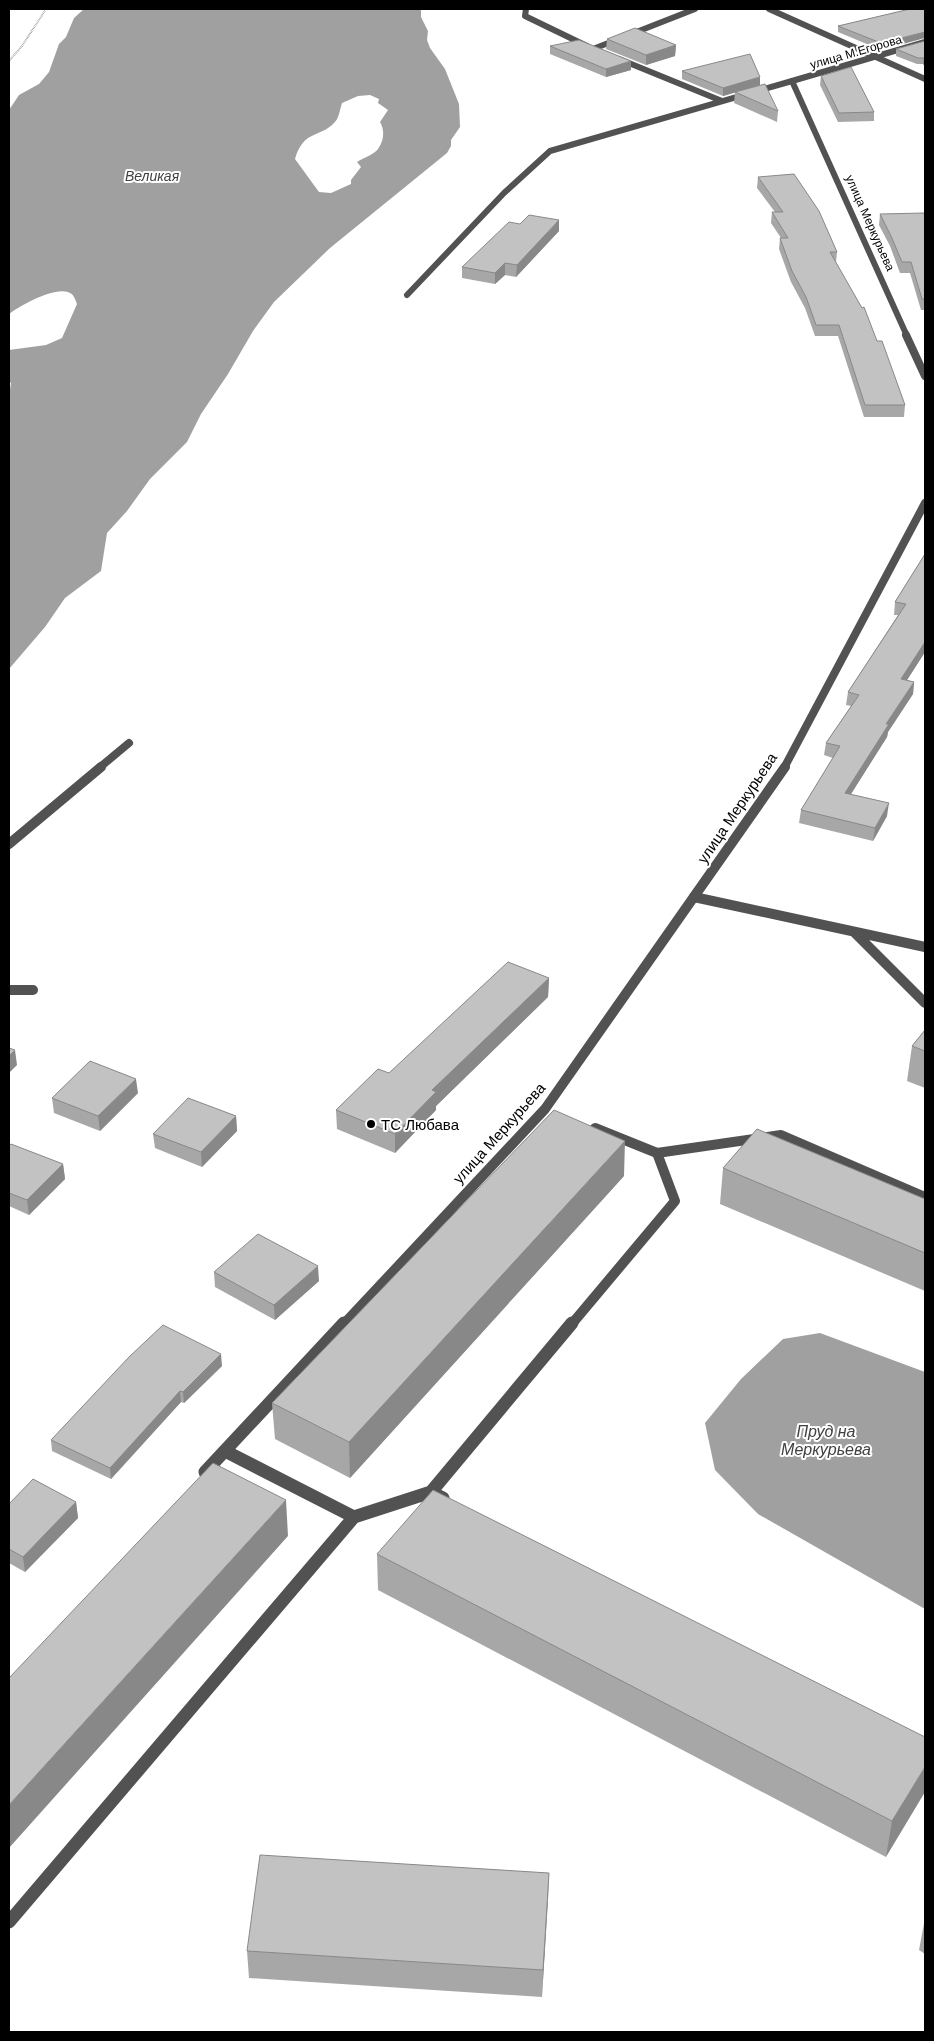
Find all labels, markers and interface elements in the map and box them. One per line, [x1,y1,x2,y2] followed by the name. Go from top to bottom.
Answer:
[809,32,904,72] street label: улица М.Егорова
[125,168,180,184] water label: Великая
[843,173,898,273] street label: улица Меркурьева
[694,749,781,866] street label: улица Меркурьева
[449,1079,549,1187] street label: улица Меркурьева
[381,1116,460,1133] place label: ТС Любава
[365,1118,377,1130] marker: ТС Любава
[781,1423,871,1458] water label: Пруд на Меркурьева

